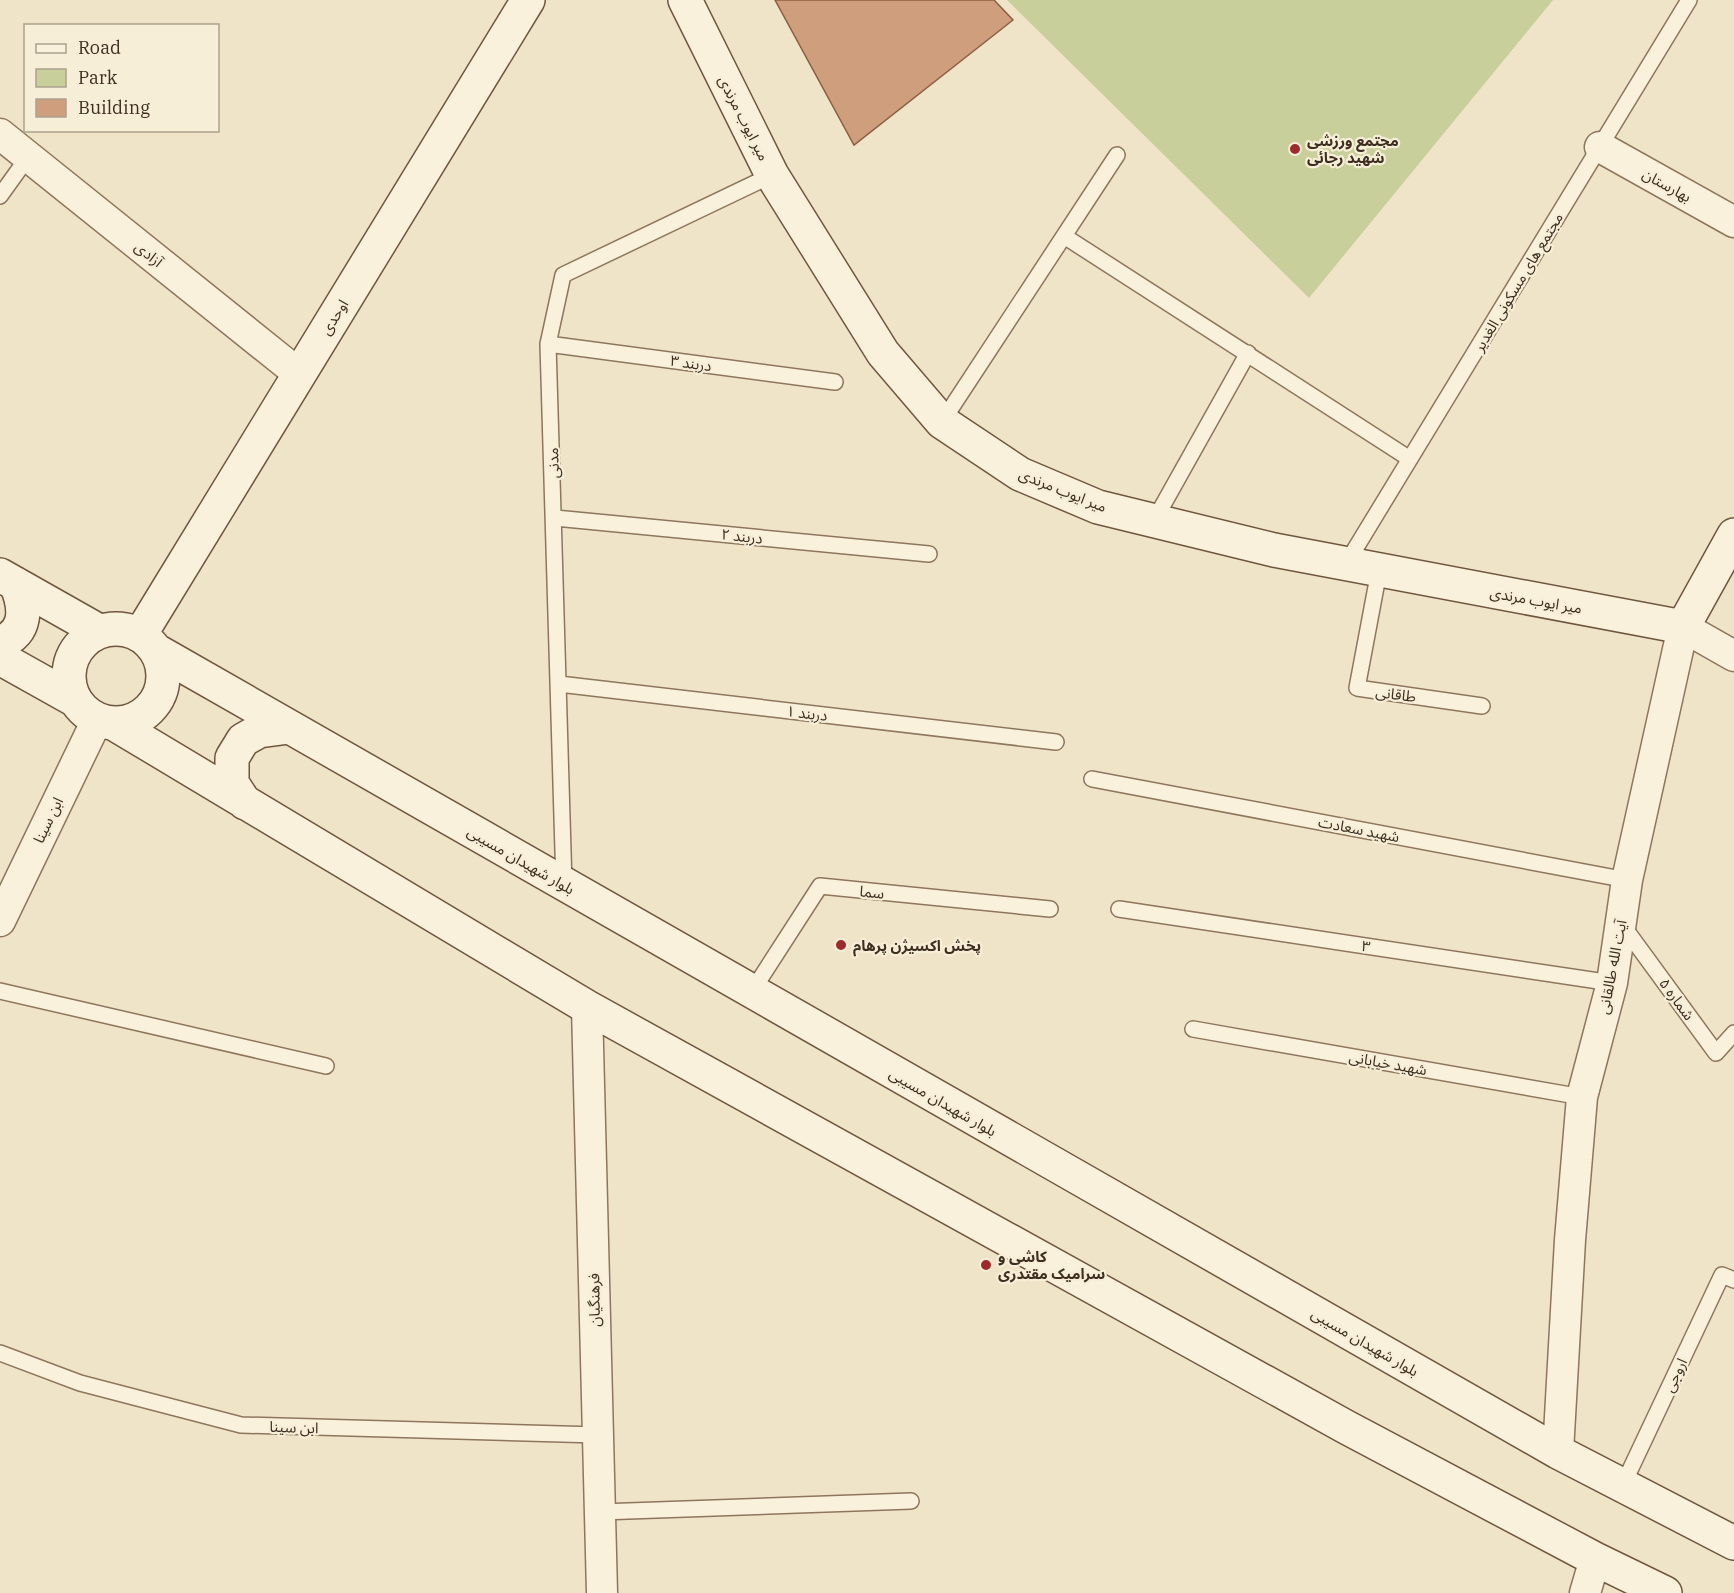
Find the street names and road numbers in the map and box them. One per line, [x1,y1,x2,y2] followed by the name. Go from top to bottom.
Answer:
[714,72,774,164] street label: میر ایوب مرندی
[1639,164,1695,206] street label: بهارستان
[1469,209,1570,357] street label: مجتمع های مسکونی الغدیر
[131,237,167,271] street label: آزادی
[316,296,352,338] street label: اوحدی
[669,351,713,375] street label: دربند ۳
[543,447,563,479] street label: مدنی
[1016,464,1110,516] street label: میر ایوب مرندی
[720,524,764,548] street label: دربند ۲
[1488,583,1584,617] street label: میر ایوب مرندی
[1375,682,1417,706] street label: طاقانی
[785,701,829,725] street label: دربند ۱
[29,794,67,846] street label: ابن سینا
[1317,812,1401,846] street label: شهید سعادت
[464,822,578,898] street label: بلوار شهیدان مسیبی
[859,881,886,903] street label: سما
[1594,918,1631,1016] street label: آیت الله طالقانی
[1360,936,1372,956] street label: ۳
[1655,974,1699,1024] street label: شماره ۵
[1348,1047,1429,1079] street label: شهید خیابانی
[886,1064,1000,1140] street label: بلوار شهیدان مسیبی
[584,1273,604,1327] street label: فرهنگیان
[1308,1304,1422,1380] street label: بلوار شهیدان مسیبی
[1659,1355,1691,1395] street label: اروجی
[269,1417,319,1437] street label: ابن سینا

